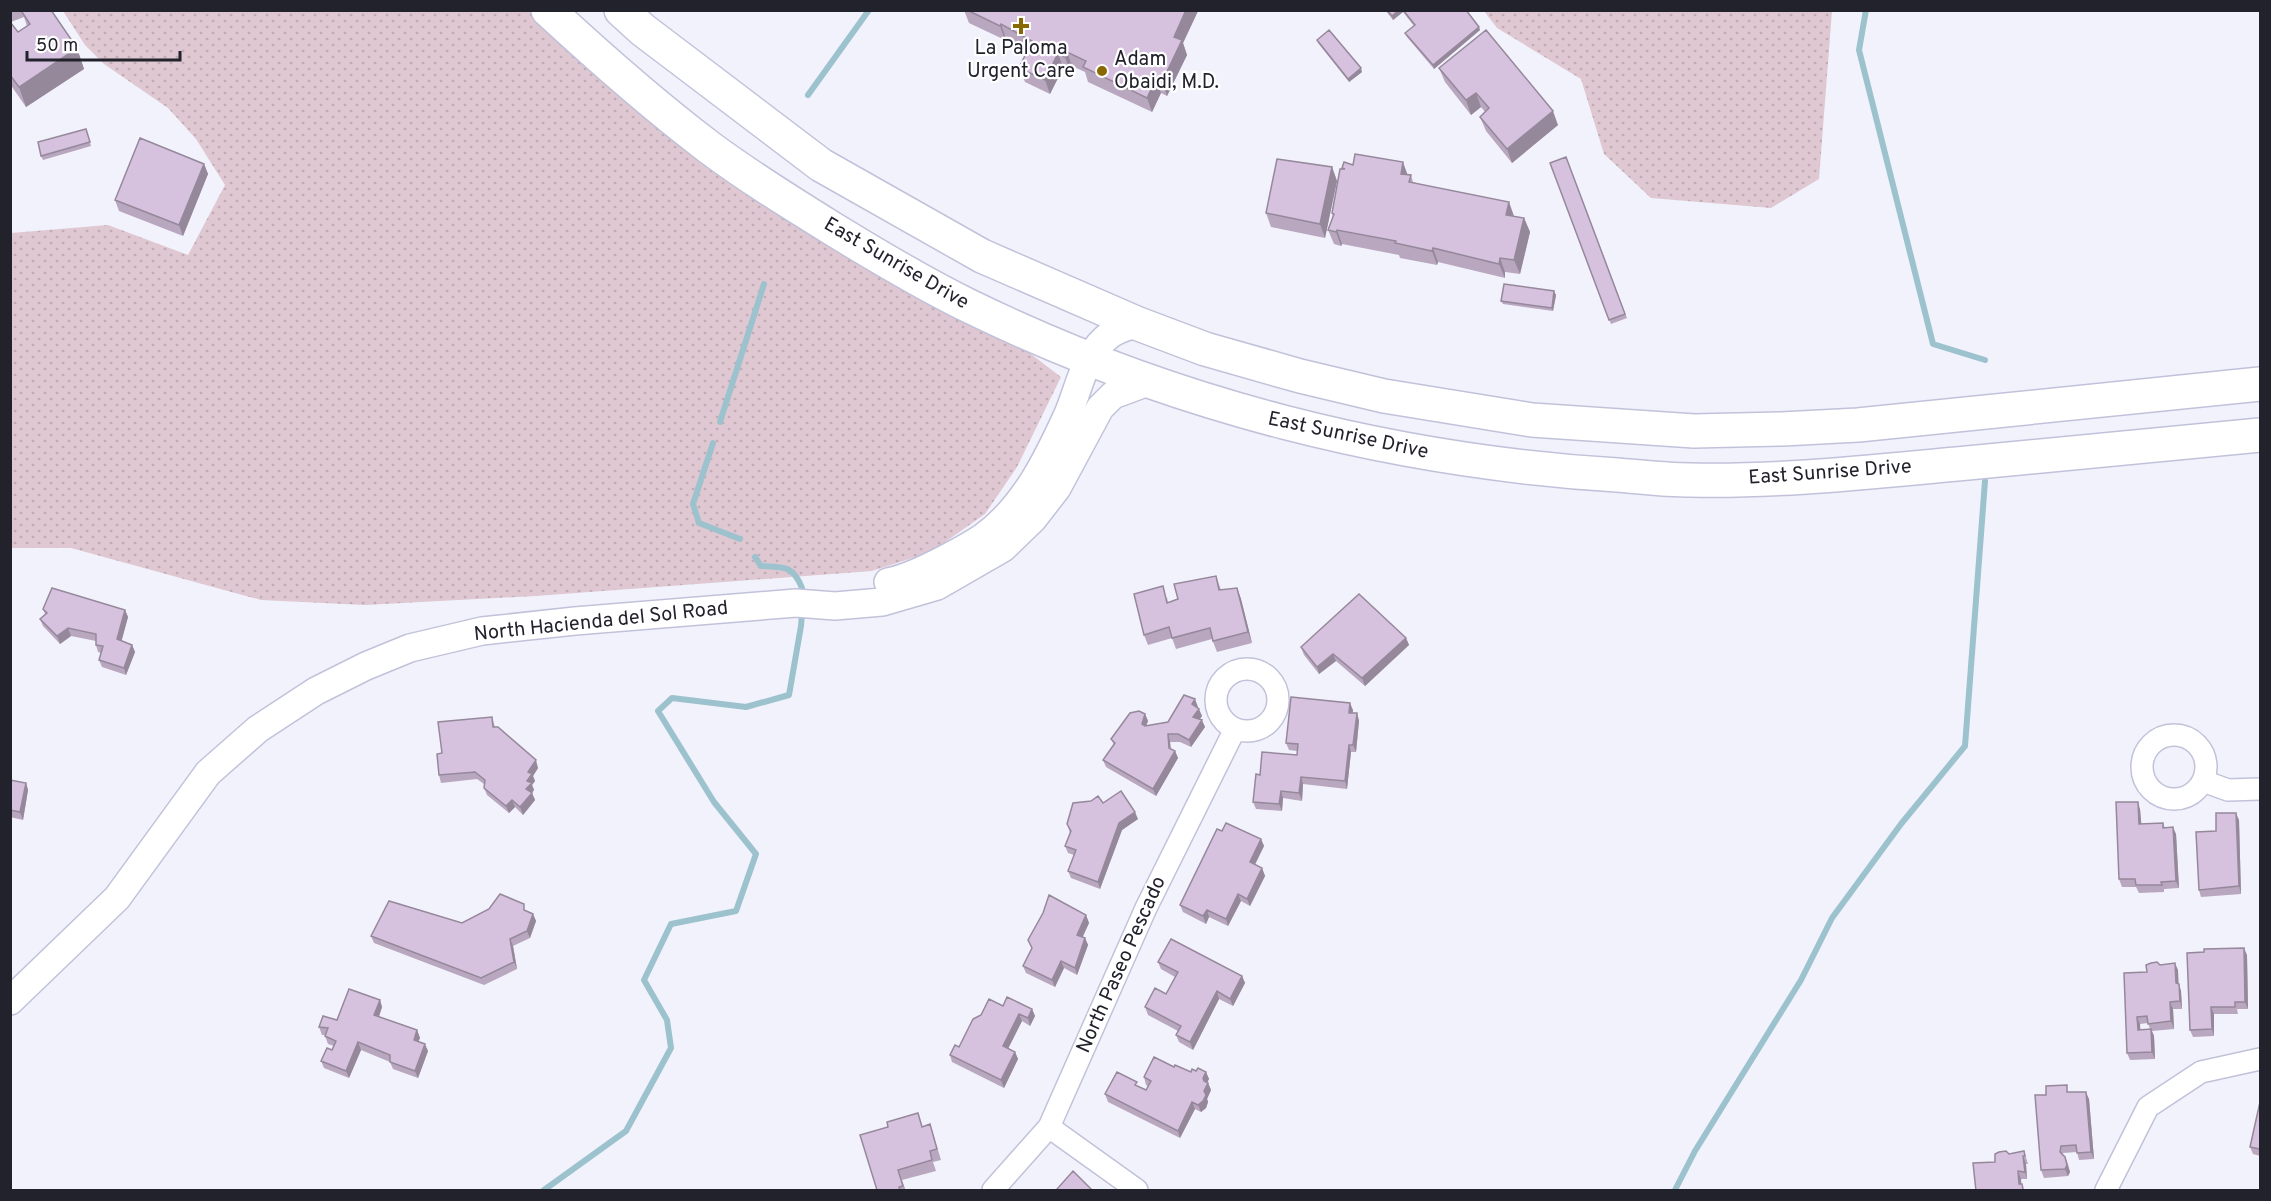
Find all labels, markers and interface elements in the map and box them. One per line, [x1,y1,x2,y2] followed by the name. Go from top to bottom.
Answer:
[1012,17,1030,35] marker: La Paloma Urgent Care
[27,24,180,62] scale bar
[36,35,78,58] text: 50 m
[967,36,1075,85] place label: La Paloma Urgent Care
[1114,47,1219,96] place label: Adam Obaidi, M.D.
[1095,64,1109,78] marker: Adam Obaidi, M.D.
[819,212,973,316] street label: East Sunrise Drive
[1265,406,1431,466] street label: East Sunrise Drive
[1748,454,1912,492] street label: East Sunrise Drive
[472,596,730,648] street label: North Hacienda del Sol Road
[1071,873,1173,1057] street label: North Paseo Pescado

